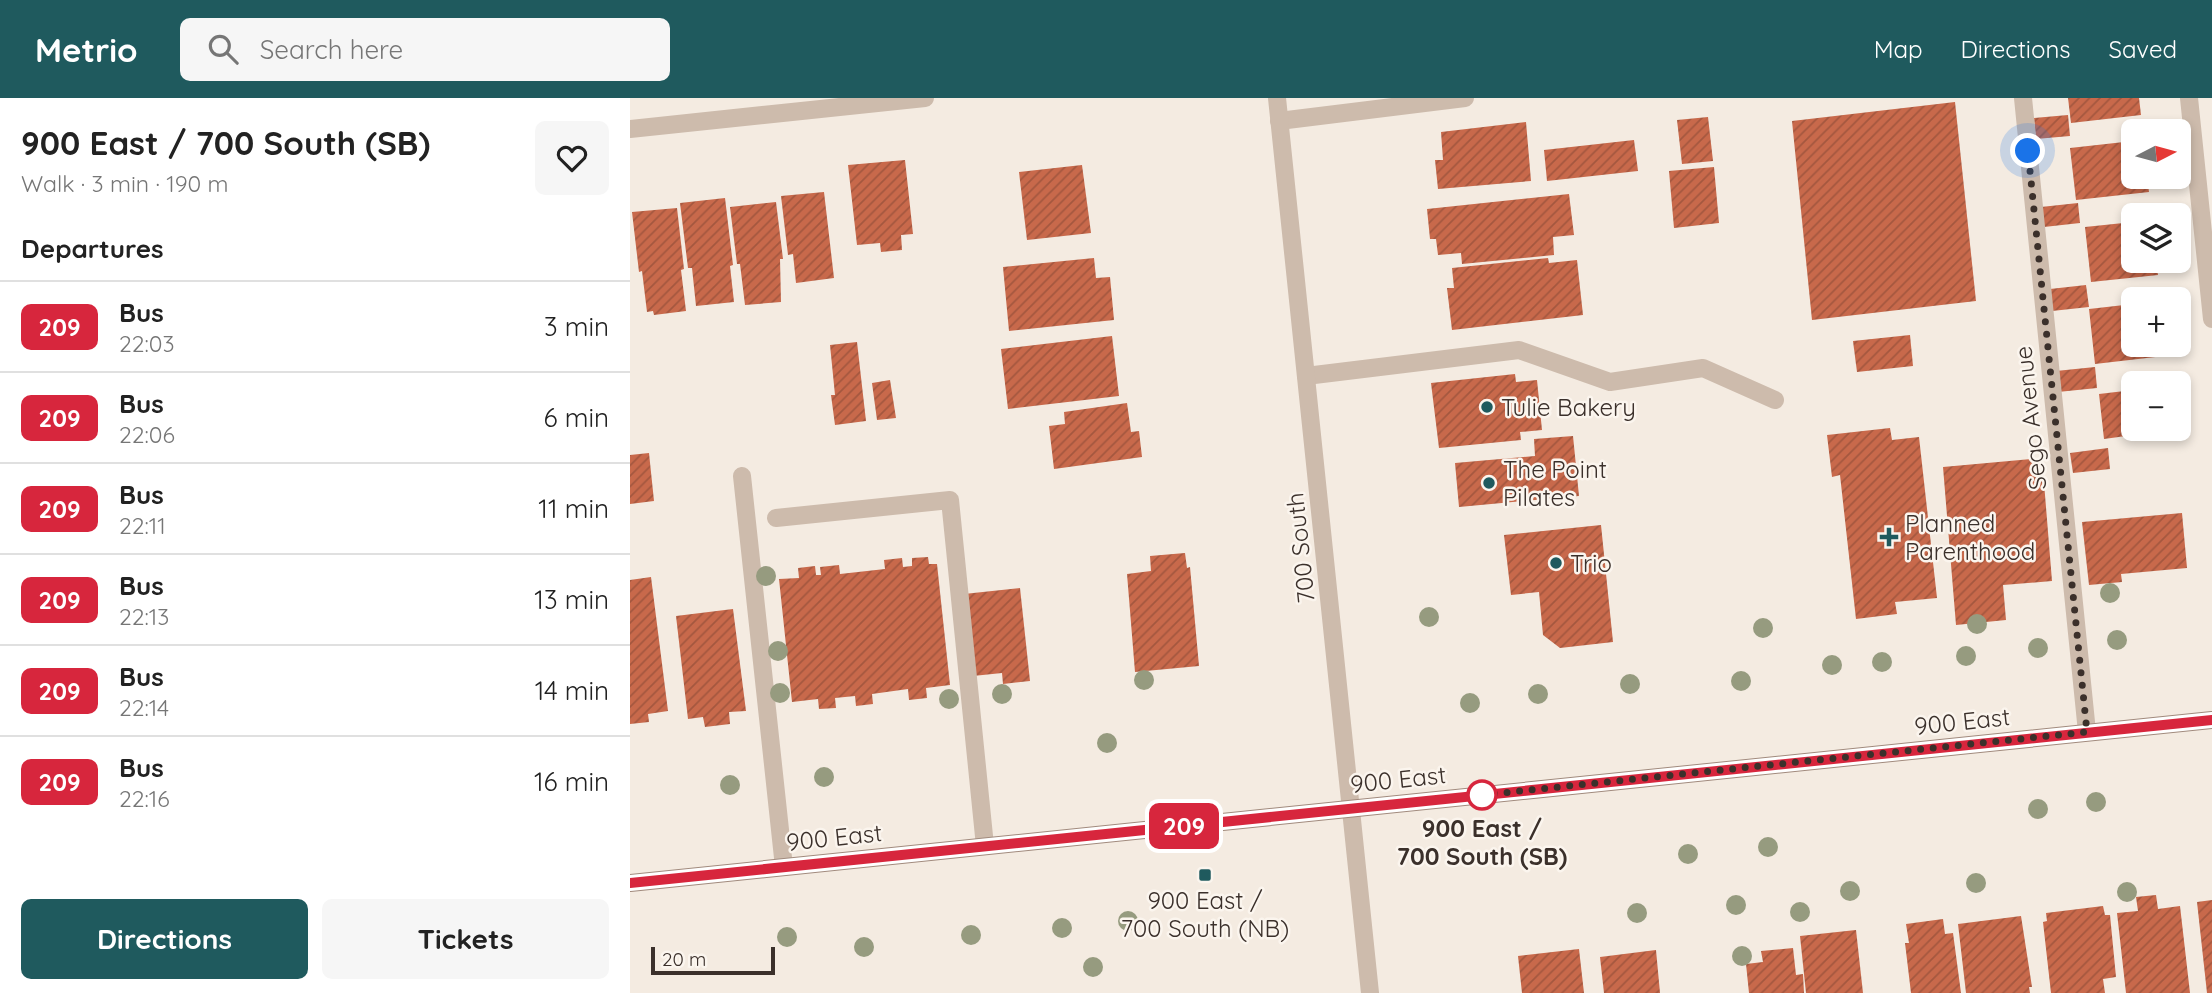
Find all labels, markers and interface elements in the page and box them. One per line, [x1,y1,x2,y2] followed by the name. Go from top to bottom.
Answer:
[180,18,670,81] search box
[35,29,138,70] text: Metrio
[204,30,242,68] icon: search
[260,33,403,66] text: Search here
[1874,34,1923,64] text: Map
[1961,34,2071,64] text: Directions
[2109,34,2177,64] text: Saved
[2121,119,2191,189] north arrow
[2121,119,2191,441] map controls
[535,121,609,195] button: heart
[21,122,430,163] text: 900 East / 700 South (SB)
[2010,133,2045,168] your location
[21,169,228,198] text: Walk · 3 min · 190 m
[2121,203,2191,273] button: layers
[21,232,164,265] text: Departures
[2121,287,2191,357] button: +
[119,296,164,329] text: Bus
[544,310,609,343] text: 3 min
[38,312,81,342] text: 209
[119,329,175,358] text: 22:03
[2008,345,2052,491] street label: Sego Avenue
[2121,371,2191,441] button: −
[119,387,164,420] text: Bus
[1501,392,1636,422] place label: Tulie Bakery
[1479,399,1495,415] marker: Tulie Bakery
[544,401,609,434] text: 6 min
[38,403,81,433] text: 209
[119,420,175,449] text: 22:06
[1503,454,1607,512] place label: The Point Pilates
[1481,475,1497,491] marker: The Point Pilates
[119,478,164,511] text: Bus
[1279,491,1321,605] street label: 700 South
[538,492,609,525] text: 11 min
[38,494,81,524] text: 209
[1905,508,2035,566] place label: Planned Parenthood
[119,511,166,540] text: 22:11
[1879,527,1899,547] marker: Planned Parenthood
[1570,548,1612,578] place label: Trio
[1548,555,1564,571] marker: Trio
[119,569,164,602] text: Bus
[534,583,609,616] text: 13 min
[38,585,81,615] text: 209
[119,602,169,631] text: 22:13
[119,660,164,693] text: Bus
[535,674,609,707] text: 14 min
[38,676,81,706] text: 209
[119,693,169,722] text: 22:14
[1913,701,2011,741] street label: 900 East
[119,751,164,784] text: Bus
[1349,759,1447,799] street label: 900 East
[534,765,609,798] text: 16 min
[38,767,81,797] text: 209
[1467,780,1497,810] marker: 900 East / 700 South (SB)
[119,784,170,813] text: 22:16
[1144,803,1224,849] line badge: 209
[1163,811,1205,841] text: 209
[1397,813,1567,871] place label: 900 East / 700 South (SB)
[785,817,883,857] street label: 900 East
[1197,867,1213,883] marker: 900 East / 700 South (NB)
[1121,885,1289,943] place label: 900 East / 700 South (NB)
[21,899,308,979] button: Directions
[322,899,609,979] button: Tickets
[651,944,775,976] scale bar
[662,947,706,971] text: 20 m

